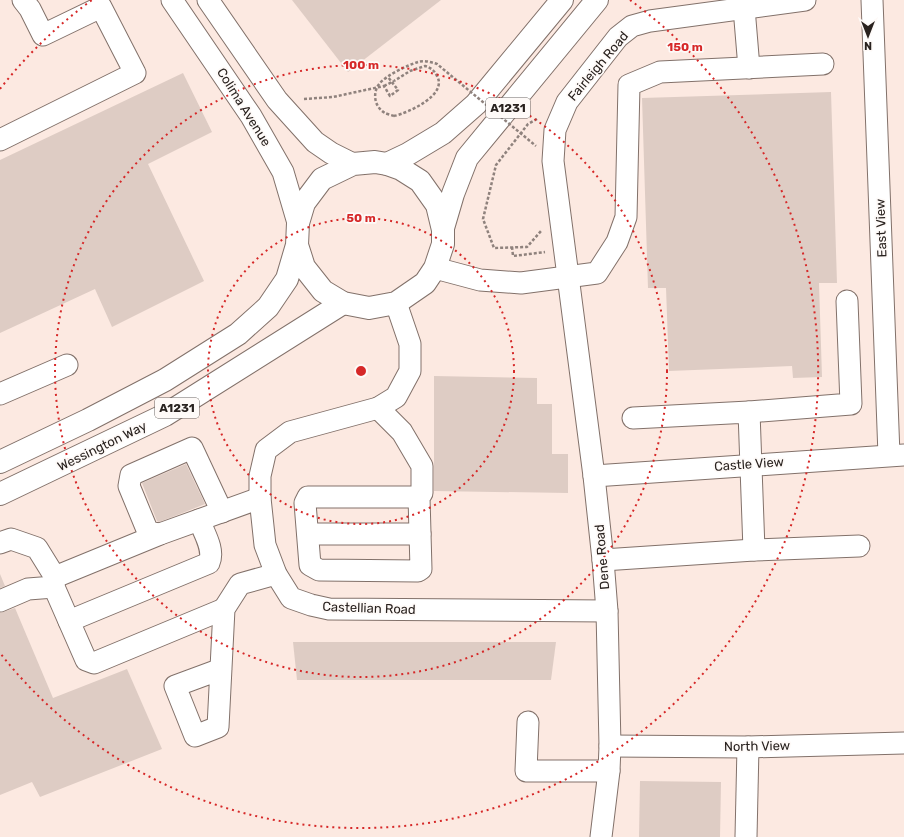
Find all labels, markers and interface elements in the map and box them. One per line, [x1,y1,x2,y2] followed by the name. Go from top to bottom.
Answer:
[848,16,888,56] north arrow
[565,28,632,104] street label: Fairleigh Road
[864,39,872,52] text: N
[667,40,703,54] text: 150 m
[343,58,379,72] text: 100 m
[214,65,274,149] street label: Colima Avenue
[486,98,530,118] road number: A1231
[872,198,890,258] street label: East View
[346,211,376,225] text: 50 m
[354,364,368,378] centre of rings
[155,398,199,418] road number: A1231
[55,418,149,475] street label: Wessington Way
[714,454,784,474] street label: Castle View
[592,524,612,590] street label: Dene Road
[322,599,416,617] street label: Castellian Road
[724,738,790,754] street label: North View

